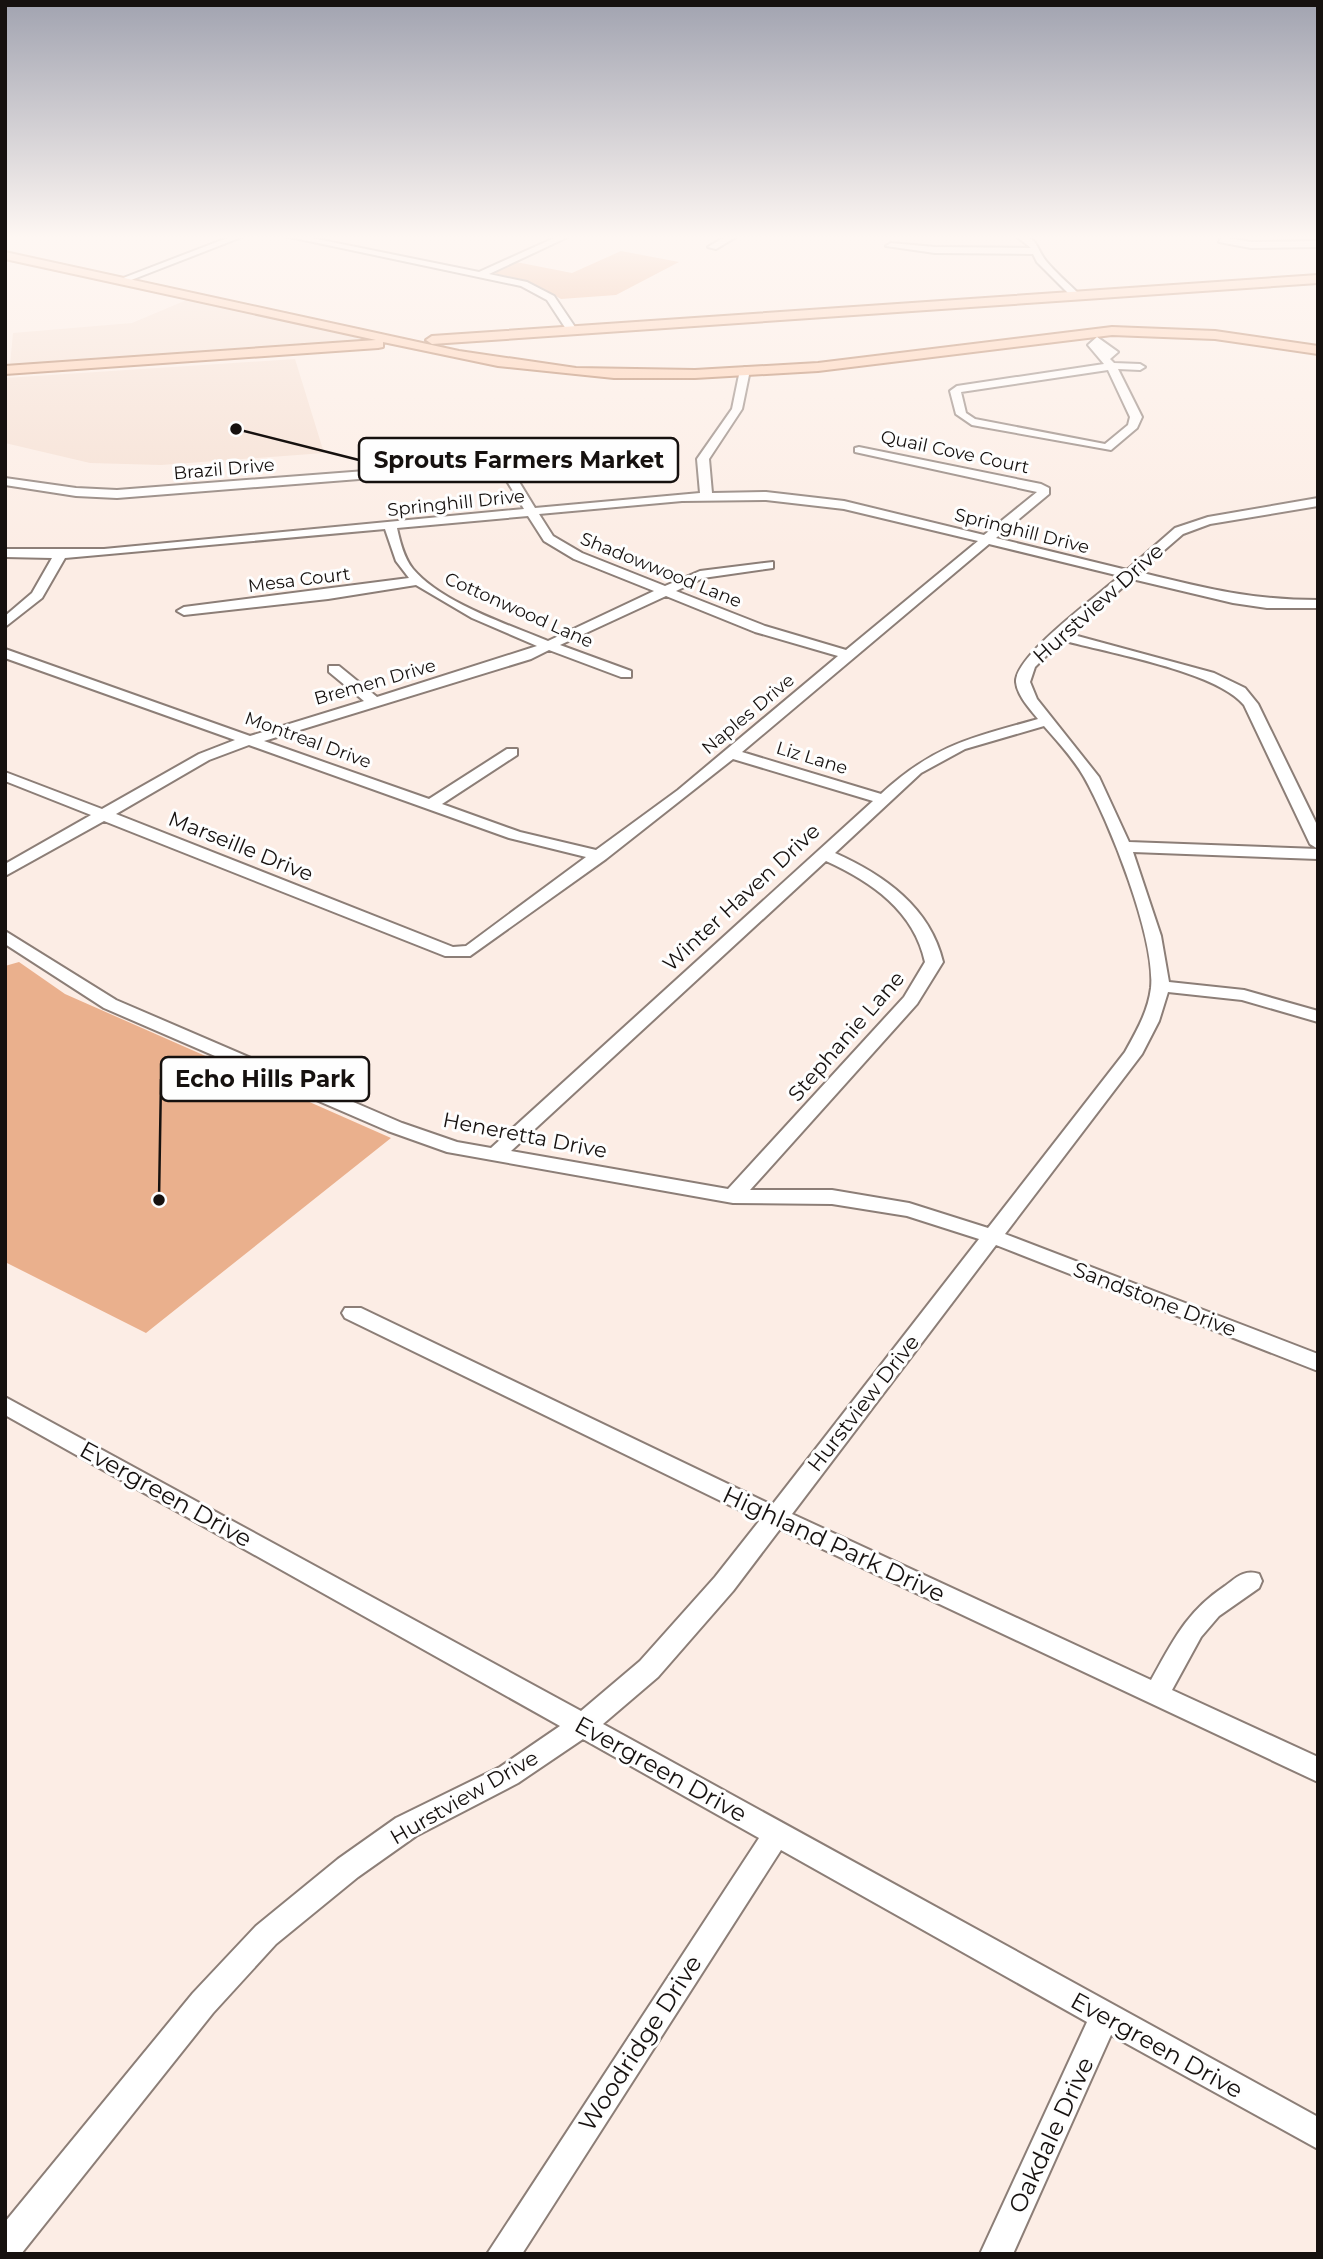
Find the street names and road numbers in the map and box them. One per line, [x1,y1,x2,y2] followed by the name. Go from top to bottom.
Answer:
[879,426,1031,478] street label: Quail Cove Court
[173,454,276,484] street label: Brazil Drive
[386,485,526,521] street label: Springhill Drive
[952,504,1092,558] street label: Springhill Drive
[577,528,745,612] street label: Shadowwood Lane
[1028,538,1168,668] street label: Hurstview Drive
[247,563,351,597] street label: Mesa Court
[441,567,597,653] street label: Cottonwood Lane
[312,654,438,710] street label: Bremen Drive
[697,669,799,759] street label: Naples Drive
[242,707,374,773] street label: Montreal Drive
[774,737,851,779] street label: Liz Lane
[165,806,317,886] street label: Marseille Drive
[657,818,825,976] street label: Winter Haven Drive
[783,966,909,1106] street label: Stephanie Lane
[441,1107,609,1163] street label: Heneretta Drive
[1070,1256,1240,1342] street label: Sandstone Drive
[802,1330,924,1476] street label: Hurstview Drive
[75,1435,257,1553] street label: Evergreen Drive
[718,1480,950,1608] street label: Highland Park Drive
[570,1710,752,1828] street label: Evergreen Drive
[386,1745,542,1849] street label: Hurstview Drive
[572,1950,708,2136] street label: Woodridge Drive
[1066,1986,1248,2104] street label: Evergreen Drive
[1002,2052,1100,2218] street label: Oakdale Drive

